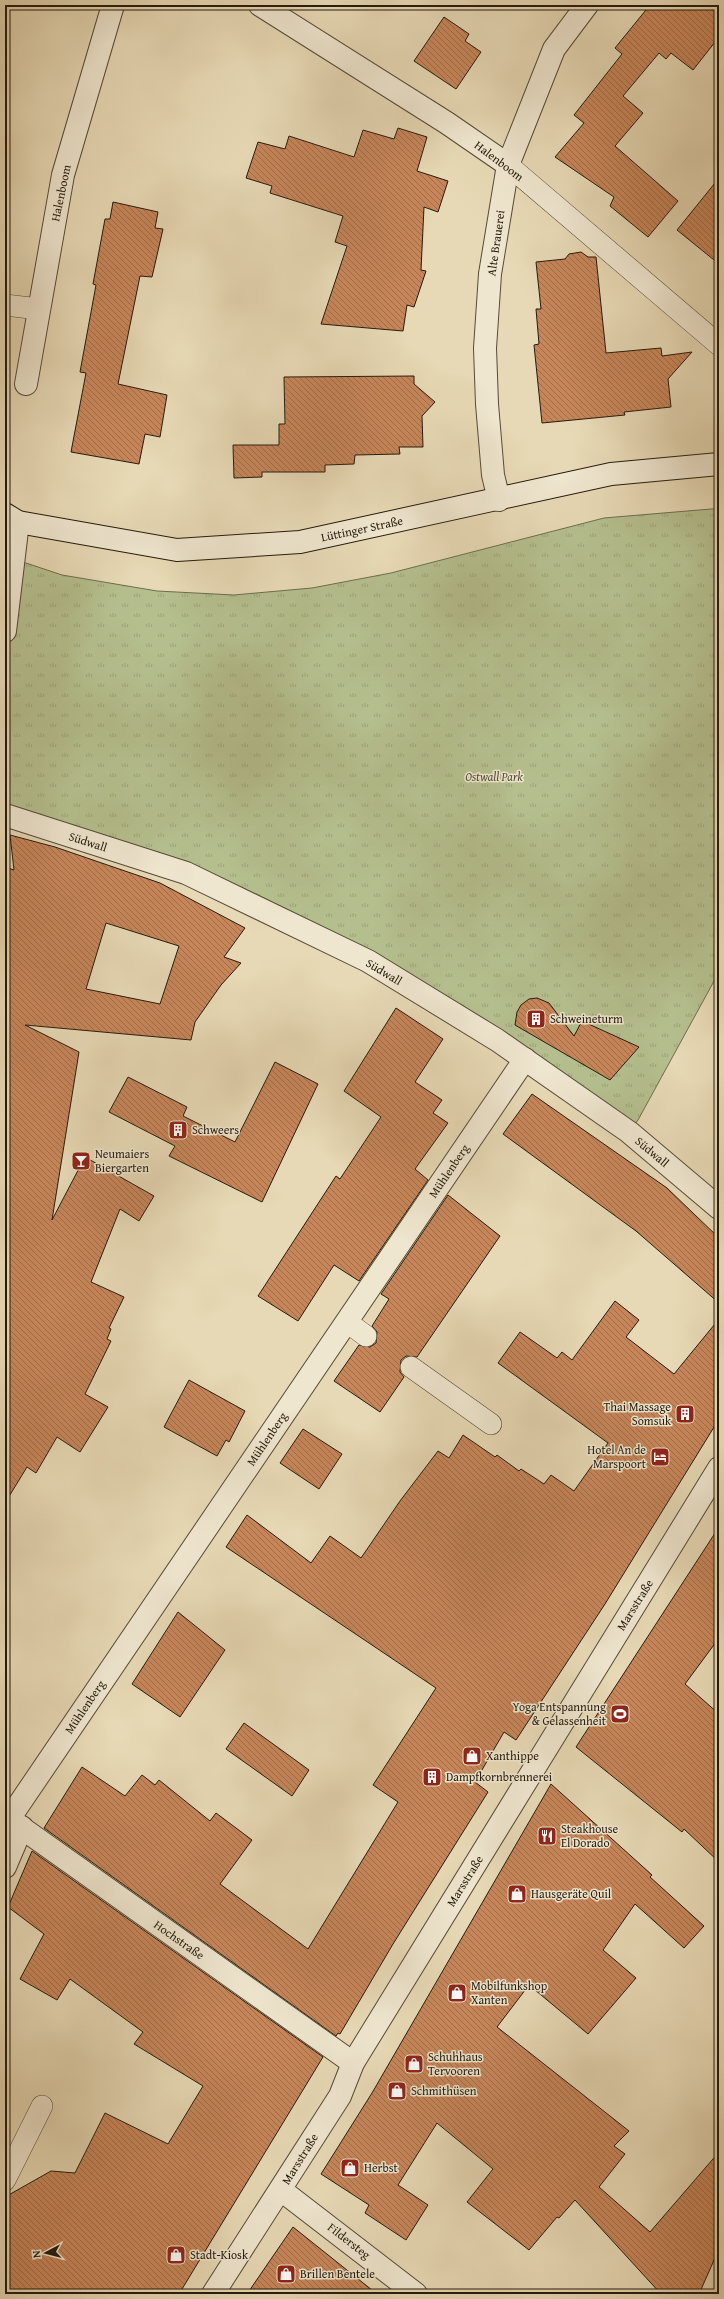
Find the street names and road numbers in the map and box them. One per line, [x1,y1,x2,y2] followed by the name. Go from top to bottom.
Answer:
[471,136,528,185] street label: Halenboom
[46,163,75,223] street label: Halenboom
[482,208,509,277] street label: Alte Brauerei
[319,511,405,545] street label: Lüttinger Straße
[67,827,110,856] street label: Südwall
[363,954,406,989] street label: Südwall
[632,1132,673,1171] street label: Südwall
[424,1140,473,1201] street label: Mühlenberg
[242,1408,291,1469] street label: Mühlenberg
[612,1576,657,1634] street label: Marsstraße
[60,1676,109,1737] street label: Mühlenberg
[442,1852,487,1910] street label: Marsstraße
[151,1916,208,1963] street label: Hochstraße
[277,2130,322,2188] street label: Marsstraße
[324,2218,374,2263] street label: Fildersteg

